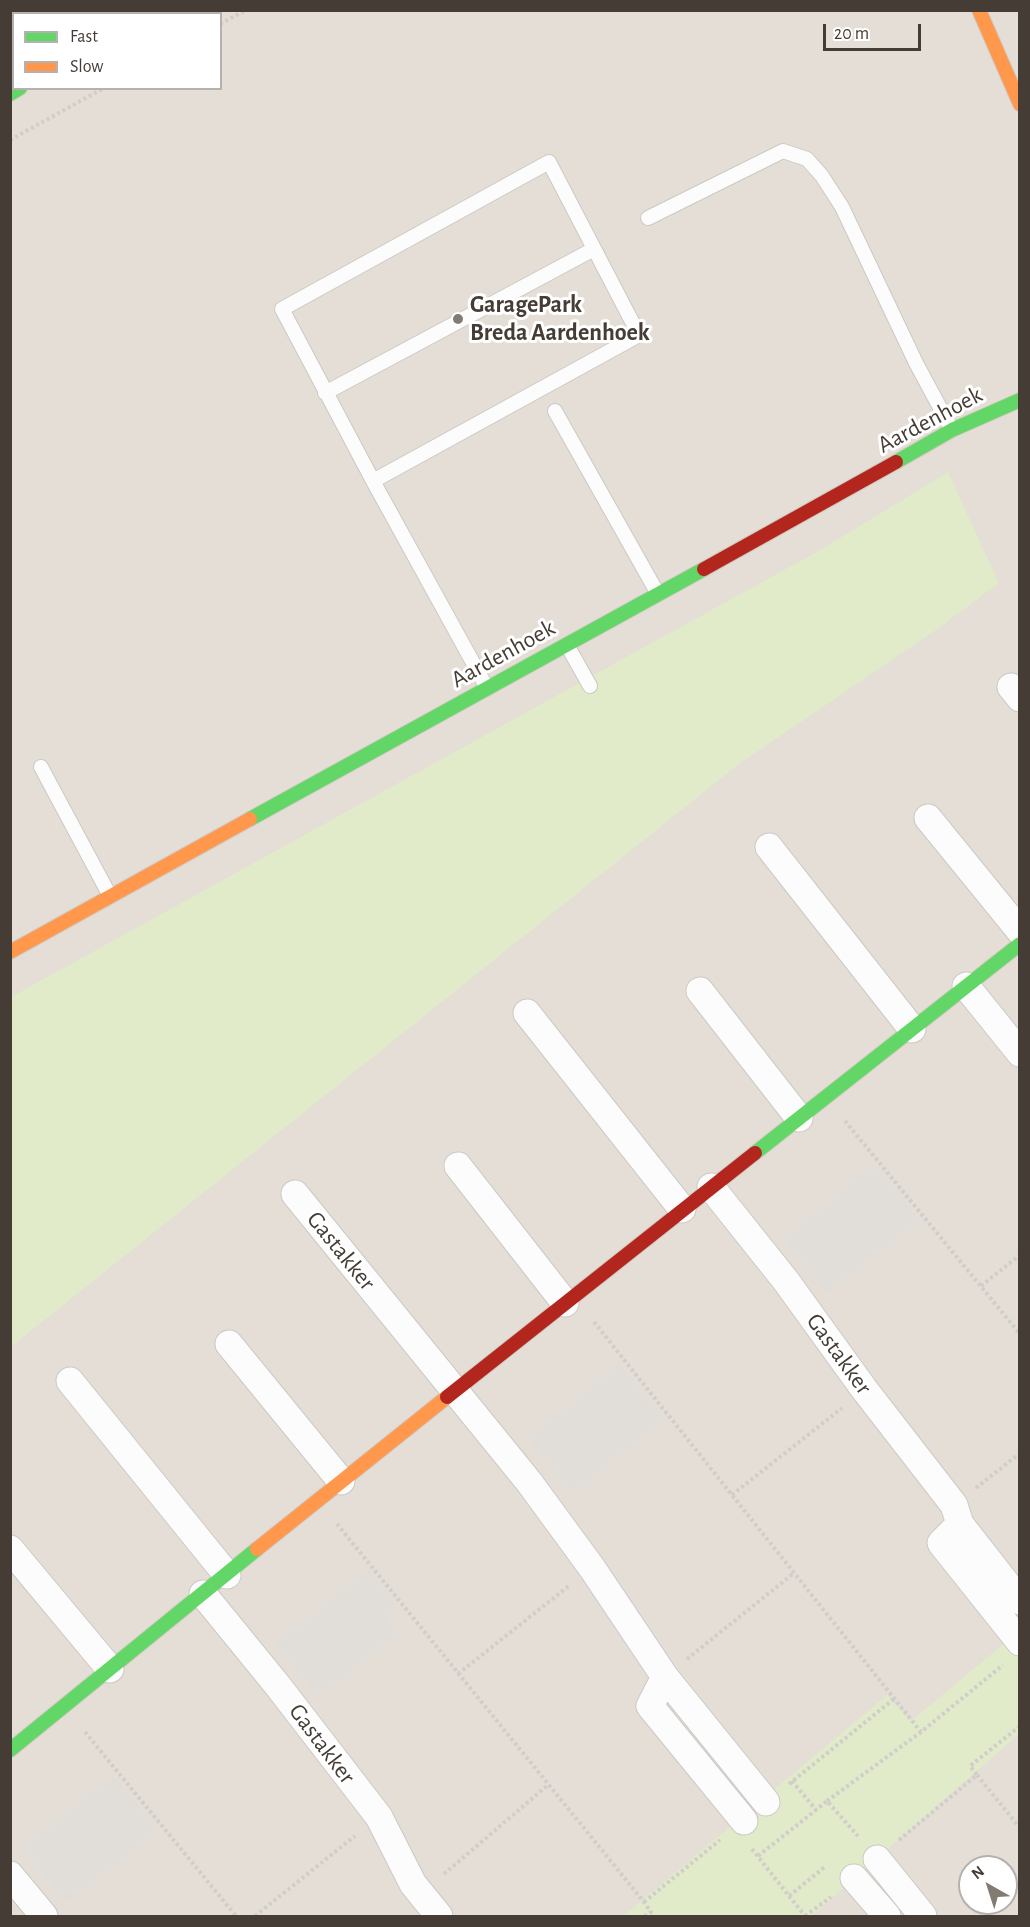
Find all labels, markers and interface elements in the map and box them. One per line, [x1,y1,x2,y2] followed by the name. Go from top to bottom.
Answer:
[12,12,222,90] legend
[826,12,924,50] scale bar
[834,25,869,43] text: 20 m
[70,28,98,46] text: Fast
[70,58,103,76] text: Slow
[470,291,650,347] place label: GaragePark Breda Aardenhoek
[451,312,465,326] marker: GaragePark Breda Aardenhoek
[873,380,987,460] street label: Aardenhoek
[446,614,560,694] street label: Aardenhoek
[300,1206,382,1296] street label: Gastakker
[800,1308,878,1400] street label: Gastakker
[282,1698,362,1790] street label: Gastakker
[958,1855,1018,1915] north arrow
[969,1863,987,1882] text: N

